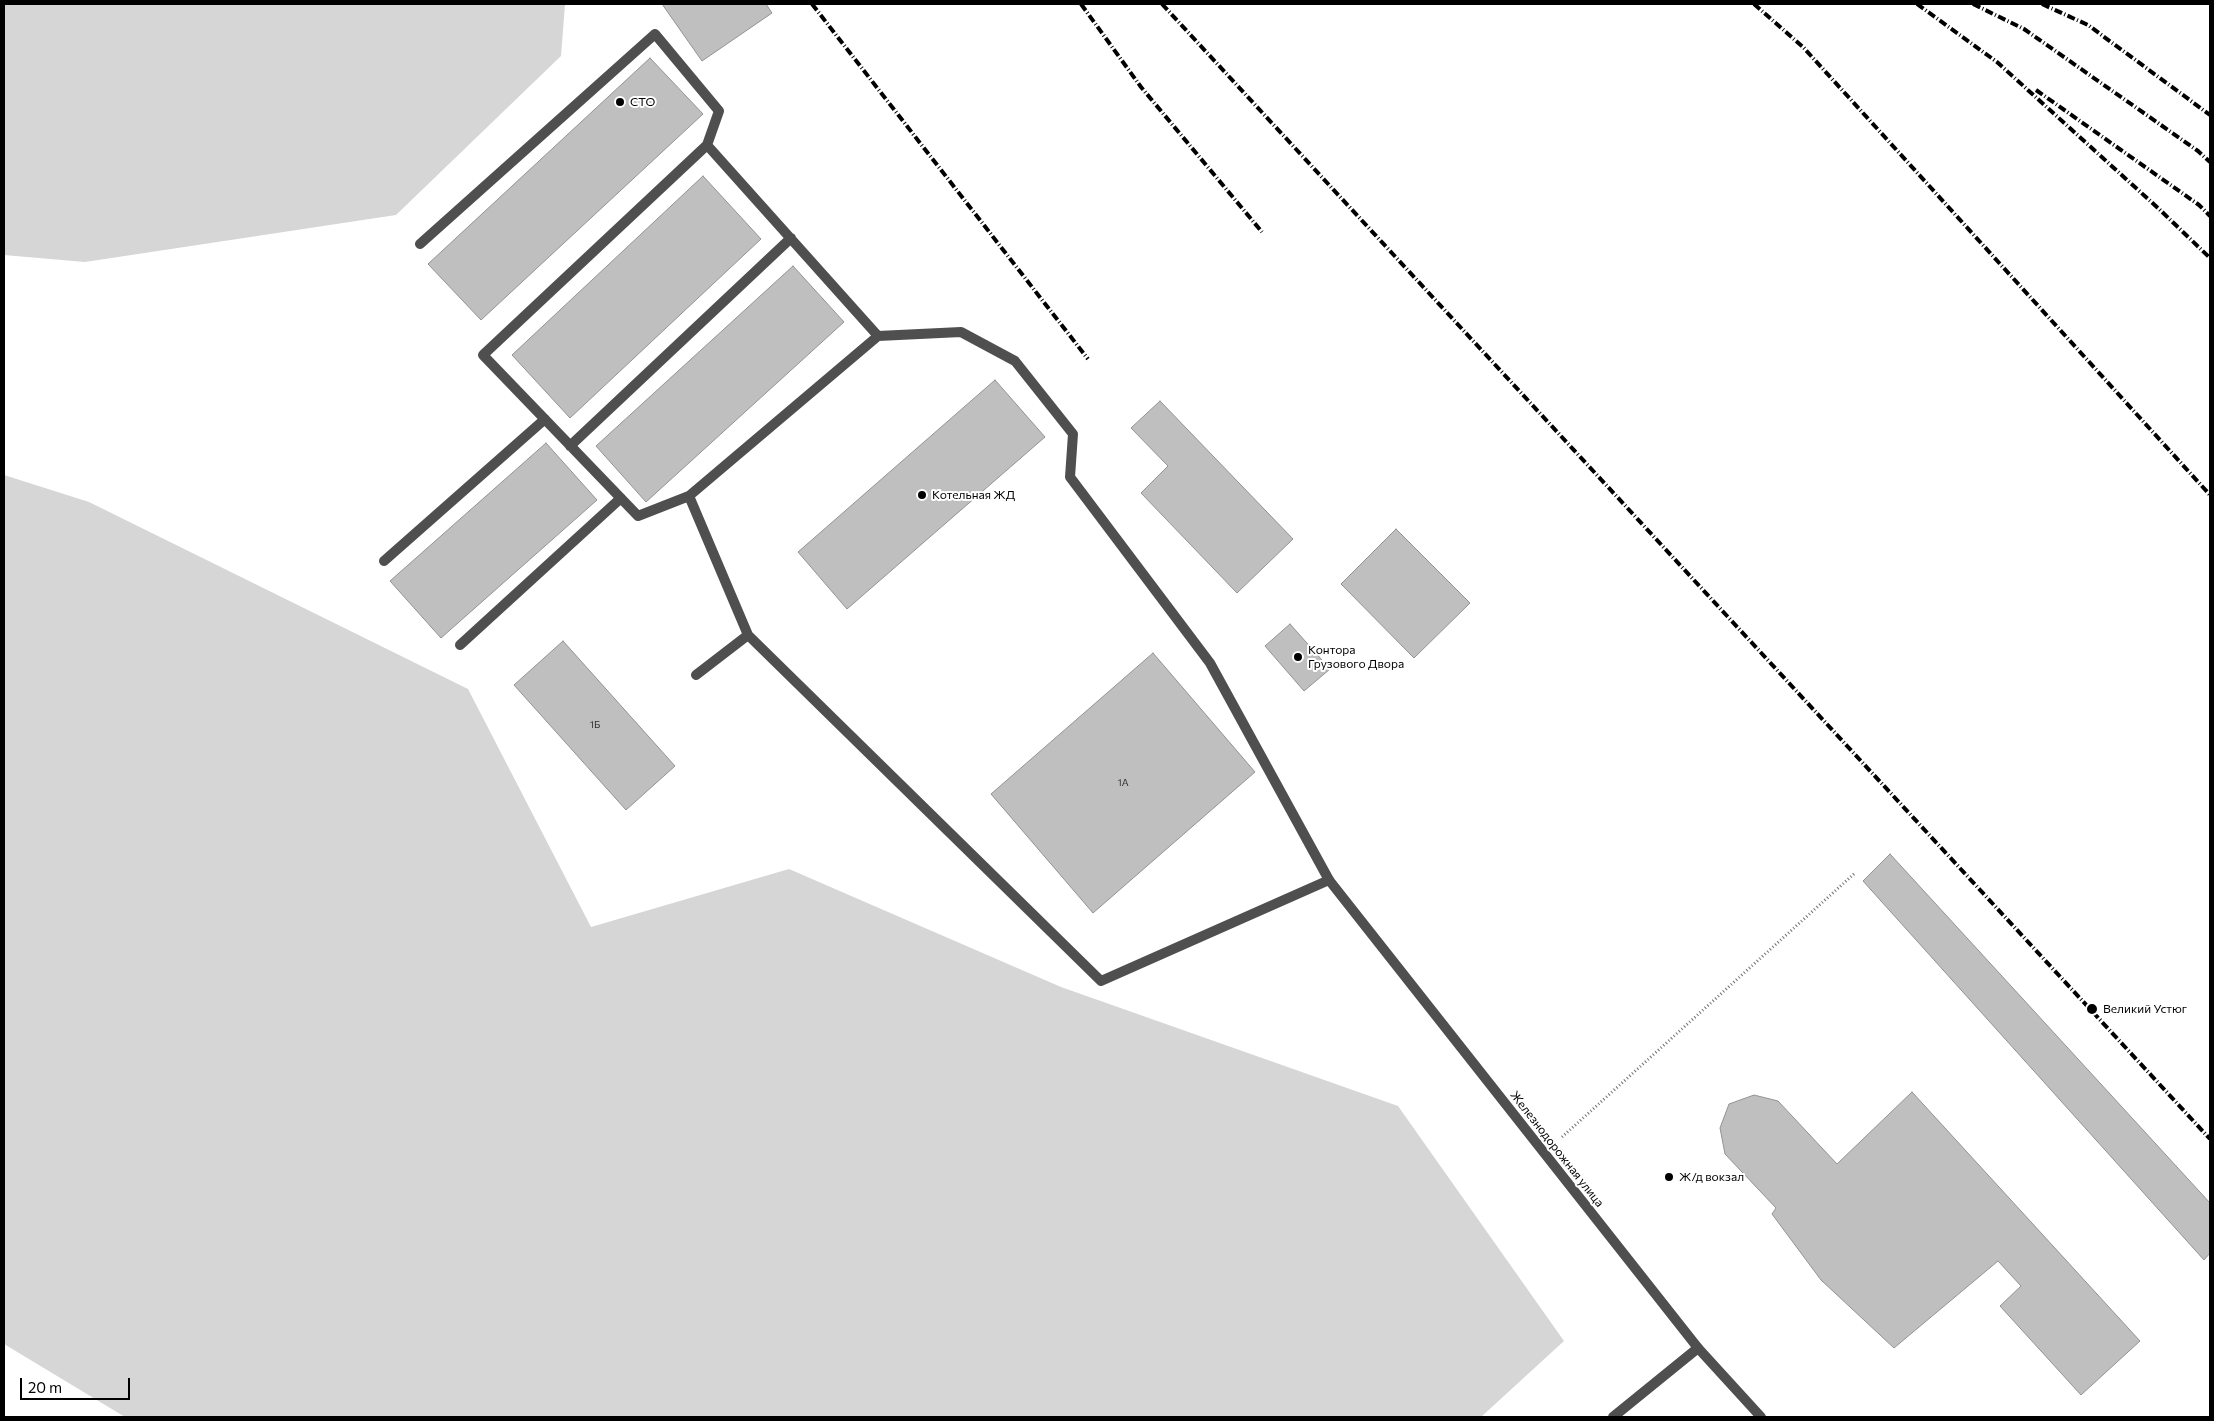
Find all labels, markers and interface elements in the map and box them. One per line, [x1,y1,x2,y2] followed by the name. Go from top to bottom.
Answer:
[630,95,655,109] place label: СТО
[614,96,626,108] marker: СТО
[932,488,1015,502] place label: Котельная ЖД
[916,489,928,501] marker: Котельная ЖД
[1308,643,1404,671] place label: Контора Грузового Двора
[1292,651,1304,663] marker: Контора Грузового Двора
[590,719,600,731] house number: 1Б
[1117,777,1129,789] house number: 1А
[2085,1002,2099,1016] marker: Великий Устюг
[2103,1002,2187,1016] place label: Великий Устюг
[1507,1088,1607,1210] street label: Железнодорожная улица
[1679,1170,1744,1184] place label: Ж/д вокзал
[1663,1171,1675,1183] marker: Ж/д вокзал
[22,1368,132,1400] scale bar
[28,1378,62,1396] text: 20 m

